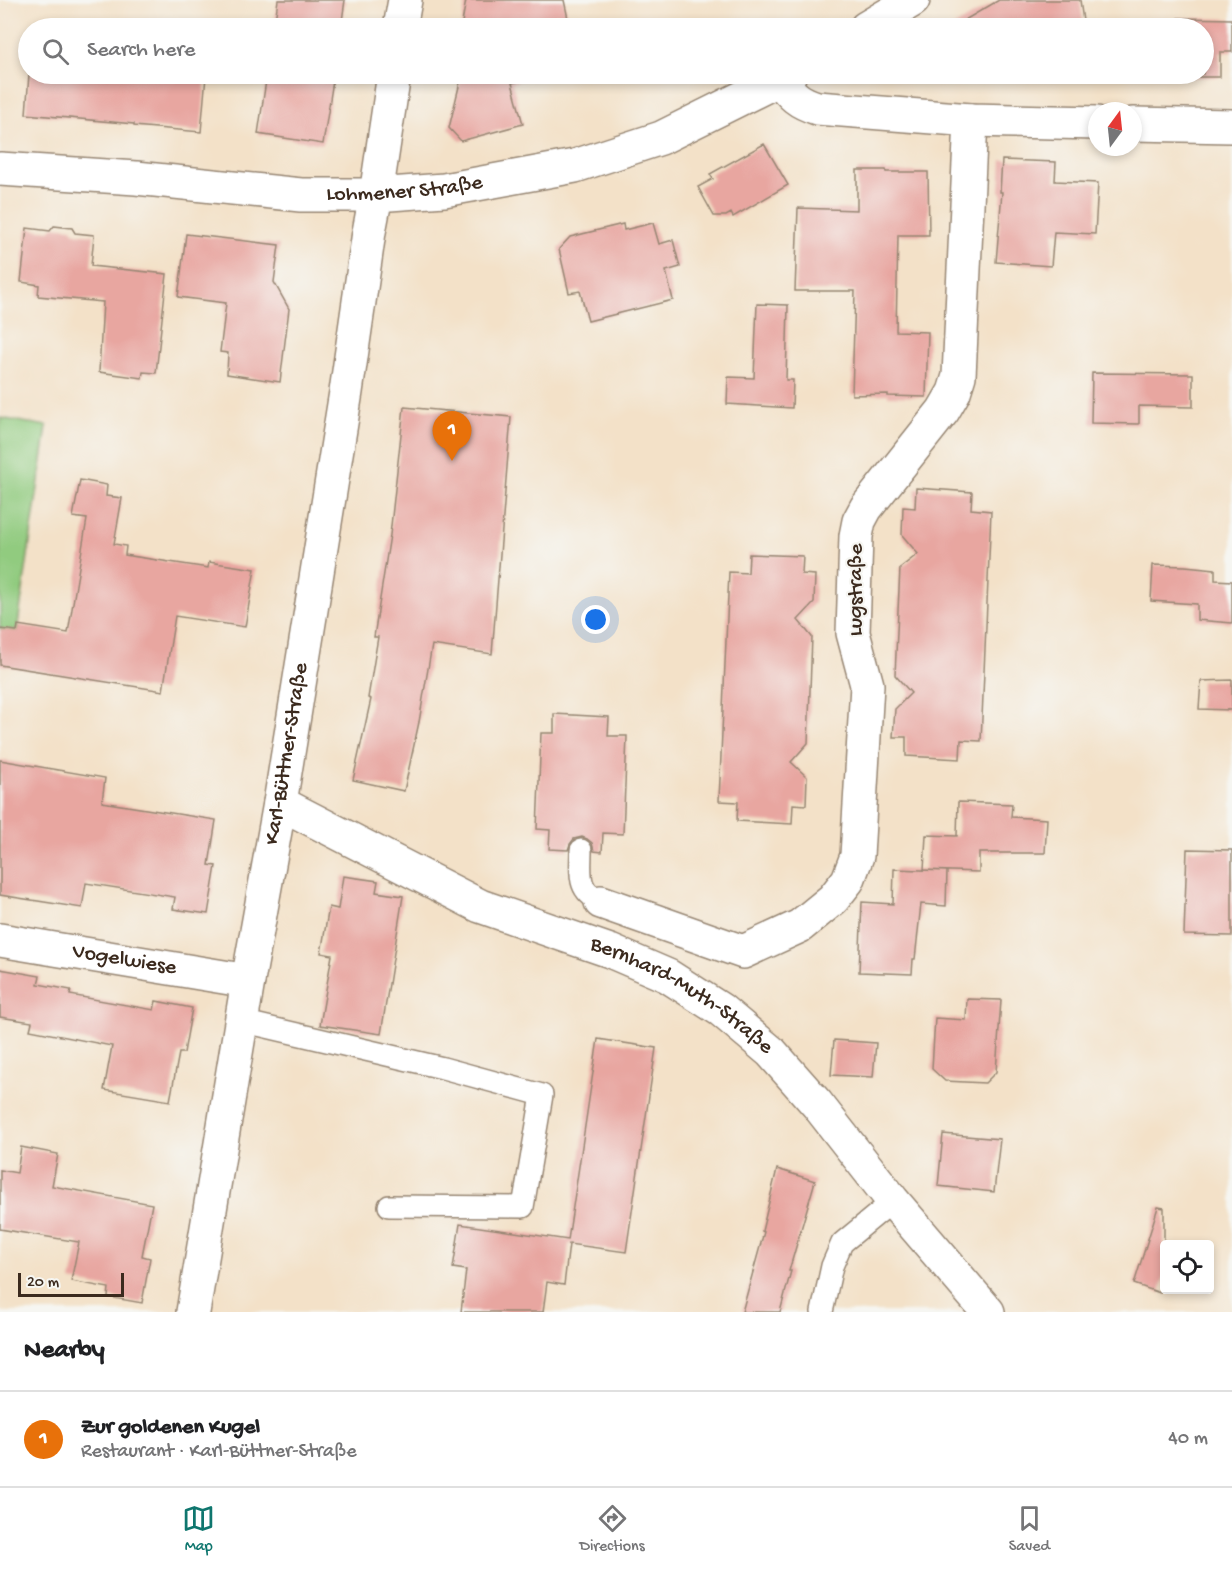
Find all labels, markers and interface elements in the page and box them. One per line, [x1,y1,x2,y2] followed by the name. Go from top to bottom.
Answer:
[18,18,1214,84] search box
[39,35,72,68] icon: search
[87,38,195,64] text: Search here
[1088,102,1142,156] north arrow
[326,170,486,208] street label: Lohmener Straße
[432,412,472,461] pin: 1
[844,543,870,636] street label: Lugstraße
[581,605,610,634] your location
[260,661,315,847] street label: Karl-Büttner-Straße
[585,932,778,1061] street label: Bernhard-Muth-Straße
[69,939,179,982] street label: Vogelwiese
[1160,1240,1214,1294] map controls
[1160,1240,1214,1294] button: locate
[18,1270,124,1298] scale bar
[27,1274,59,1293] text: 20 m
[24,1336,105,1367] text: Nearby
[81,1415,260,1441] text: Zur goldenen Kugel
[39,1428,48,1451] text: 1
[1168,1428,1208,1451] text: 40 m
[81,1441,357,1464] text: Restaurant · Karl-Büttner-Straße
[182,1502,215,1557] tab: Map
[579,1502,645,1557] tab: Directions
[1009,1502,1050,1557] tab: Saved

